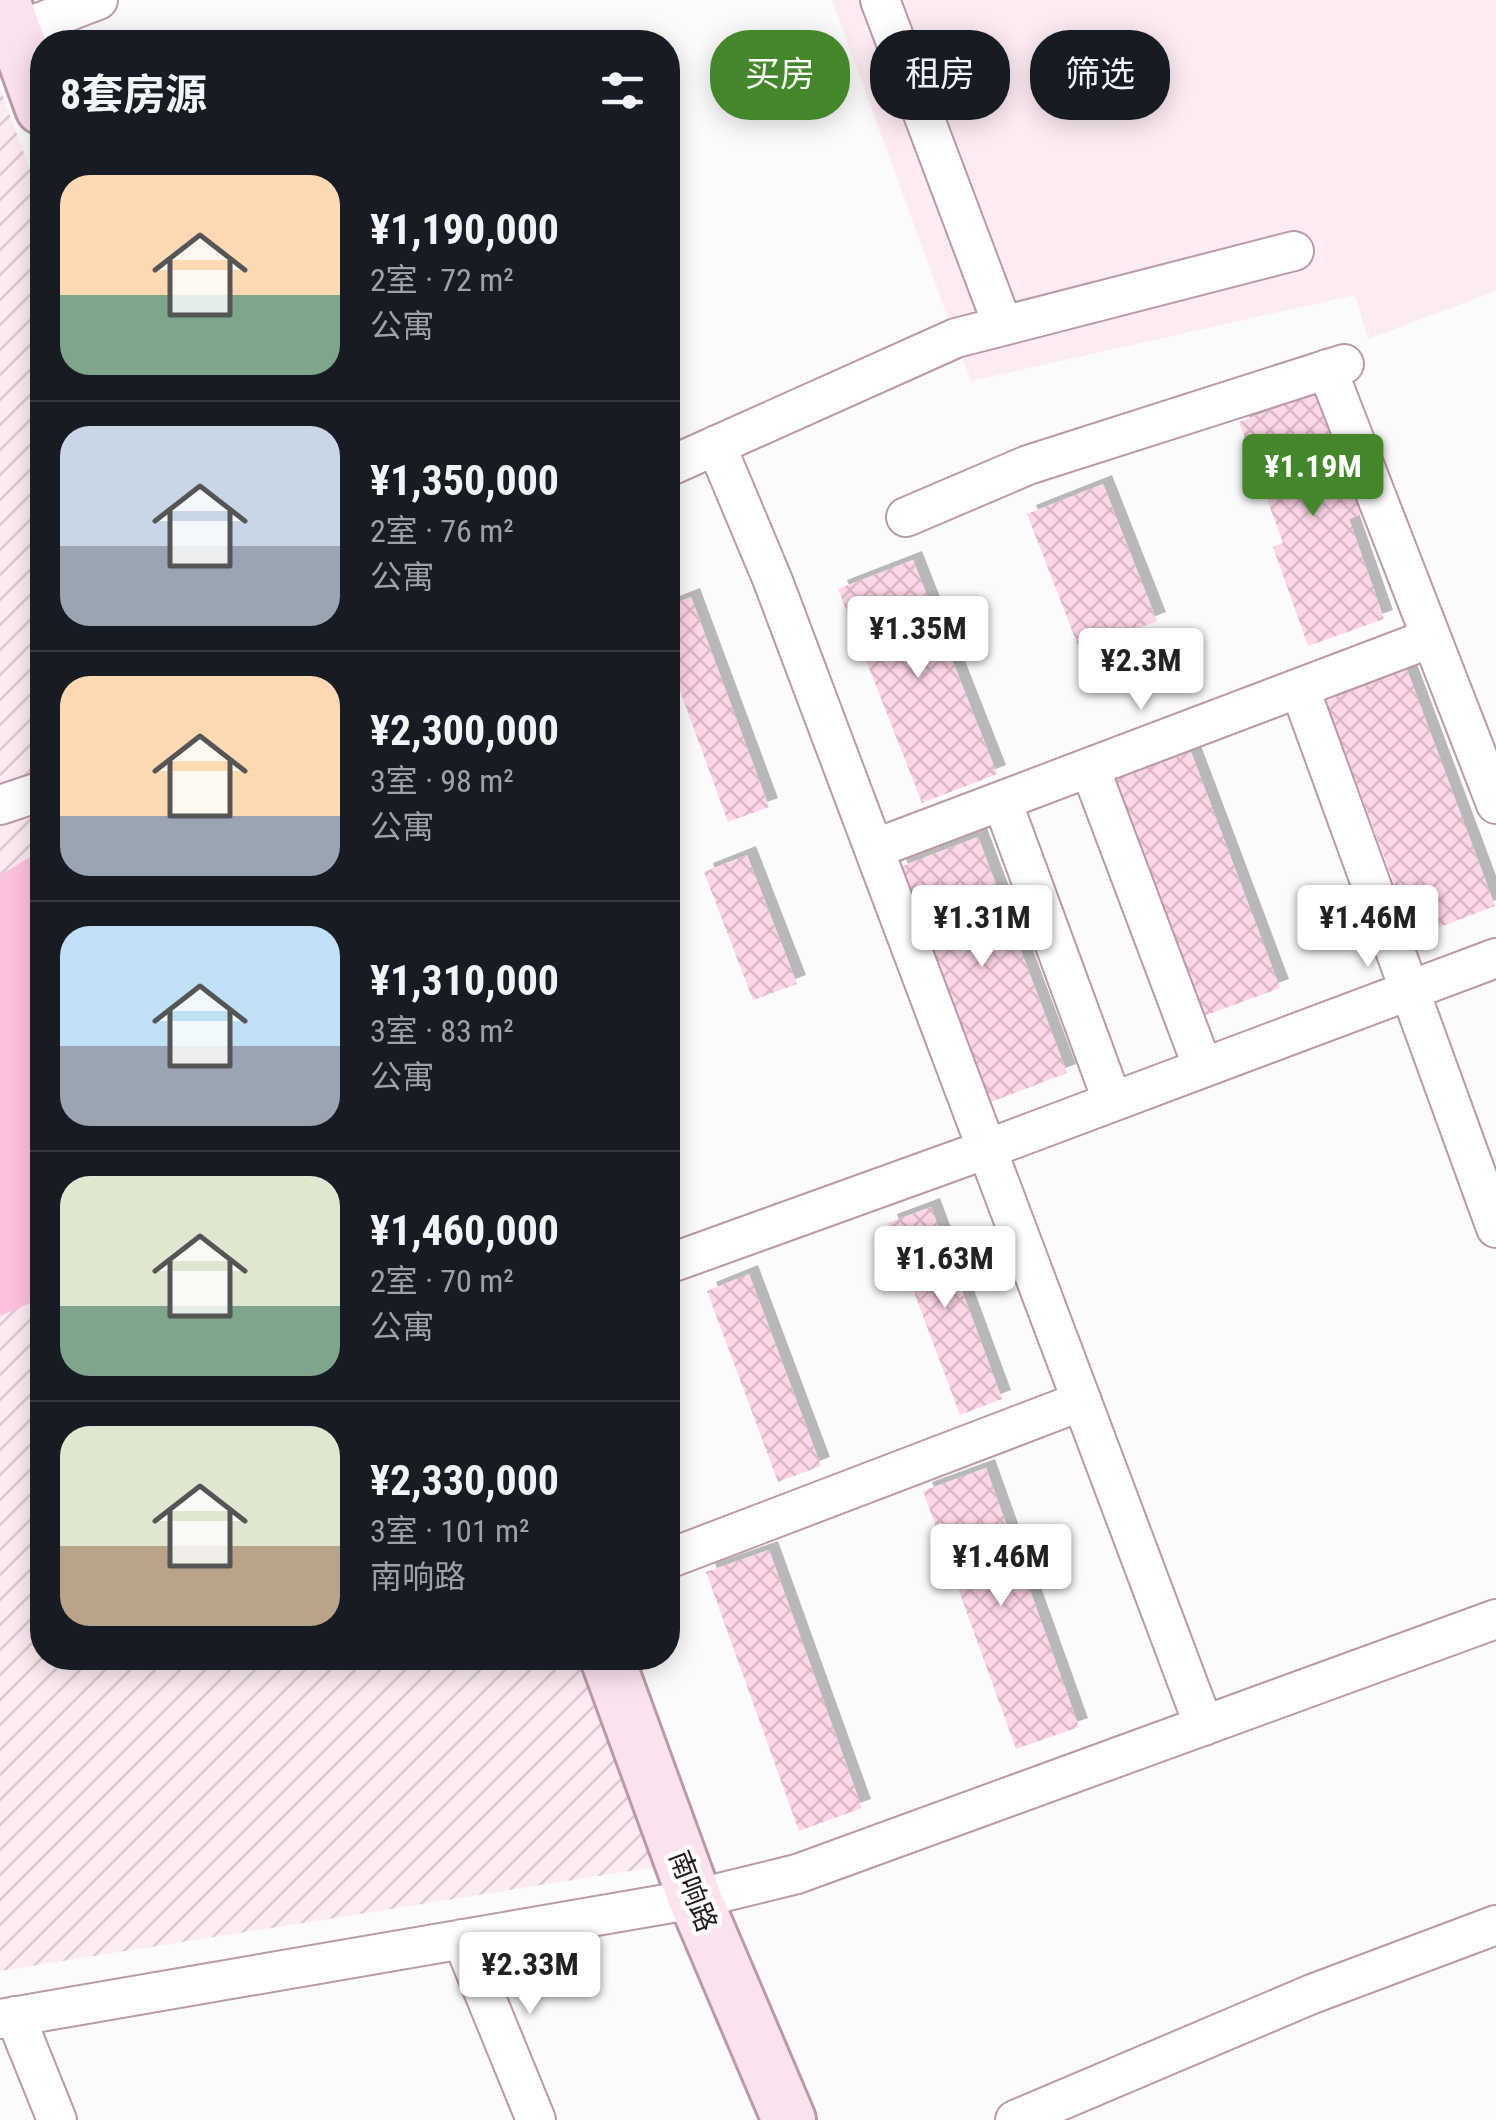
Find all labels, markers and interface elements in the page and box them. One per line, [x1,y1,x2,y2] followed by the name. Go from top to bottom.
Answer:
[710,30,850,120] chip: 买房
[870,30,1010,120] chip: 租房
[1030,30,1170,120] chip: 筛选
[595,63,650,118] icon: filters
[60,70,207,119] text: 8套房源
[370,205,559,254] text: ¥1,190,000
[140,215,260,335] icon: home
[370,261,514,299] text: 2室 · 72 m²
[370,307,434,345] text: 公寓
[1232,434,1394,519] pin: ¥1.19M
[1264,447,1362,485] text: ¥1.19M
[370,456,559,505] text: ¥1,350,000
[140,466,260,586] icon: home
[370,512,514,550] text: 2室 · 76 m²
[370,558,434,596] text: 公寓
[837,596,999,681] pin: ¥1.35M
[869,609,967,647] text: ¥1.35M
[1071,628,1211,713] pin: ¥2.3M
[1100,641,1182,679] text: ¥2.3M
[370,706,559,755] text: ¥2,300,000
[140,716,260,836] icon: home
[370,762,514,800] text: 3室 · 98 m²
[370,808,434,846] text: 公寓
[901,885,1063,970] pin: ¥1.31M
[1287,885,1449,970] pin: ¥1.46M
[933,898,1031,936] text: ¥1.31M
[1319,898,1417,936] text: ¥1.46M
[370,956,559,1005] text: ¥1,310,000
[140,966,260,1086] icon: home
[370,1012,514,1050] text: 3室 · 83 m²
[370,1058,434,1096] text: 公寓
[370,1206,559,1255] text: ¥1,460,000
[140,1216,260,1336] icon: home
[864,1226,1026,1311] pin: ¥1.63M
[896,1239,994,1277] text: ¥1.63M
[370,1262,514,1300] text: 2室 · 70 m²
[370,1308,434,1346] text: 公寓
[370,1456,559,1505] text: ¥2,330,000
[140,1466,260,1586] icon: home
[370,1512,530,1550] text: 3室 · 101 m²
[920,1524,1082,1609] pin: ¥1.46M
[952,1537,1050,1575] text: ¥1.46M
[370,1558,466,1596] text: 南响路
[663,1846,723,1936] street label: 南响路
[449,1932,611,2017] pin: ¥2.33M
[481,1945,579,1983] text: ¥2.33M

